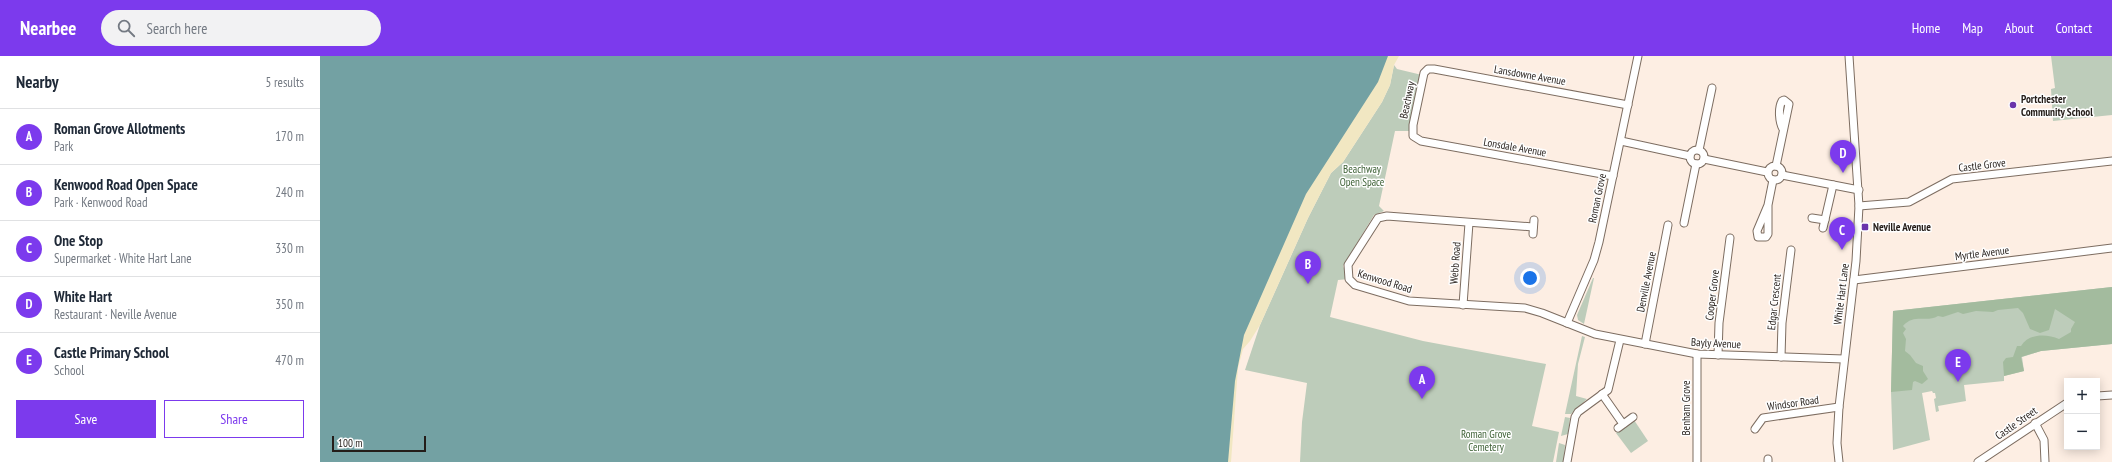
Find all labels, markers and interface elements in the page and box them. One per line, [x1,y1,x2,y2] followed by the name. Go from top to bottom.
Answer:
[101,10,381,46] search box
[20,16,77,40] text: Nearbee
[115,17,137,39] icon: search
[147,19,207,38] text: Search here
[1912,19,1940,37] text: Home
[1962,19,1983,37] text: Map
[2005,19,2034,37] text: About
[2056,19,2092,37] text: Contact
[1493,62,1567,88] street label: Lansdowne Avenue
[16,71,59,93] text: Nearby
[265,74,304,91] text: 5 results
[1396,79,1418,120] street label: Beachway
[2021,92,2093,119] place label: Portchester Community School
[2008,100,2018,110] marker: Portchester Community School
[54,119,185,138] text: Roman Grove Allotments
[26,128,32,145] text: A
[275,128,304,145] text: 170 m
[1483,135,1548,159] street label: Lonsdale Avenue
[54,138,73,155] text: Park
[1830,140,1856,173] pin: D
[1958,155,2007,175] street label: Castle Grove
[1340,162,1385,189] park label: Beachway Open Space
[1585,172,1609,224] street label: Roman Grove
[54,175,198,194] text: Kenwood Road Open Space
[26,184,32,201] text: B
[275,184,304,201] text: 240 m
[54,194,148,211] text: Park · Kenwood Road
[1829,217,1855,250] pin: C
[1873,220,1931,234] place label: Neville Avenue
[1860,222,1870,232] marker: Neville Avenue
[54,231,103,250] text: One Stop
[26,240,32,257] text: C
[275,240,304,257] text: 330 m
[1447,241,1463,285] street label: Webb Road
[1954,243,2010,263] street label: Myrtle Avenue
[54,250,192,267] text: Supermarket · White Hart Lane
[1633,250,1659,313] street label: Denville Avenue
[1295,251,1321,284] pin: B
[1830,262,1852,325] street label: White Hart Lane
[1356,266,1414,296] street label: Kenwood Road
[1520,268,1540,288] your location
[1702,268,1722,321] street label: Cooper Grove
[1764,273,1784,331] street label: Edgar Crescent
[54,287,112,306] text: White Hart
[26,296,32,313] text: D
[275,296,304,313] text: 350 m
[54,306,177,323] text: Restaurant · Neville Avenue
[1691,335,1742,351] street label: Bayly Avenue
[54,343,169,362] text: Castle Primary School
[1945,349,1971,382] pin: E
[26,352,32,369] text: E
[275,352,304,369] text: 470 m
[54,362,84,379] text: School
[1409,366,1435,399] pin: A
[2064,378,2100,450] map controls
[2064,378,2100,414] button: +
[1679,380,1693,436] street label: Benham Grove
[1766,392,1820,414] street label: Windsor Road
[16,400,156,438] button: Save
[164,400,304,438] button: Share
[1992,403,2040,443] street label: Castle Street
[2064,414,2100,450] button: −
[1461,427,1512,454] park label: Roman Grove Cemetery
[332,434,426,453] scale bar
[338,436,362,450] text: 100 m

